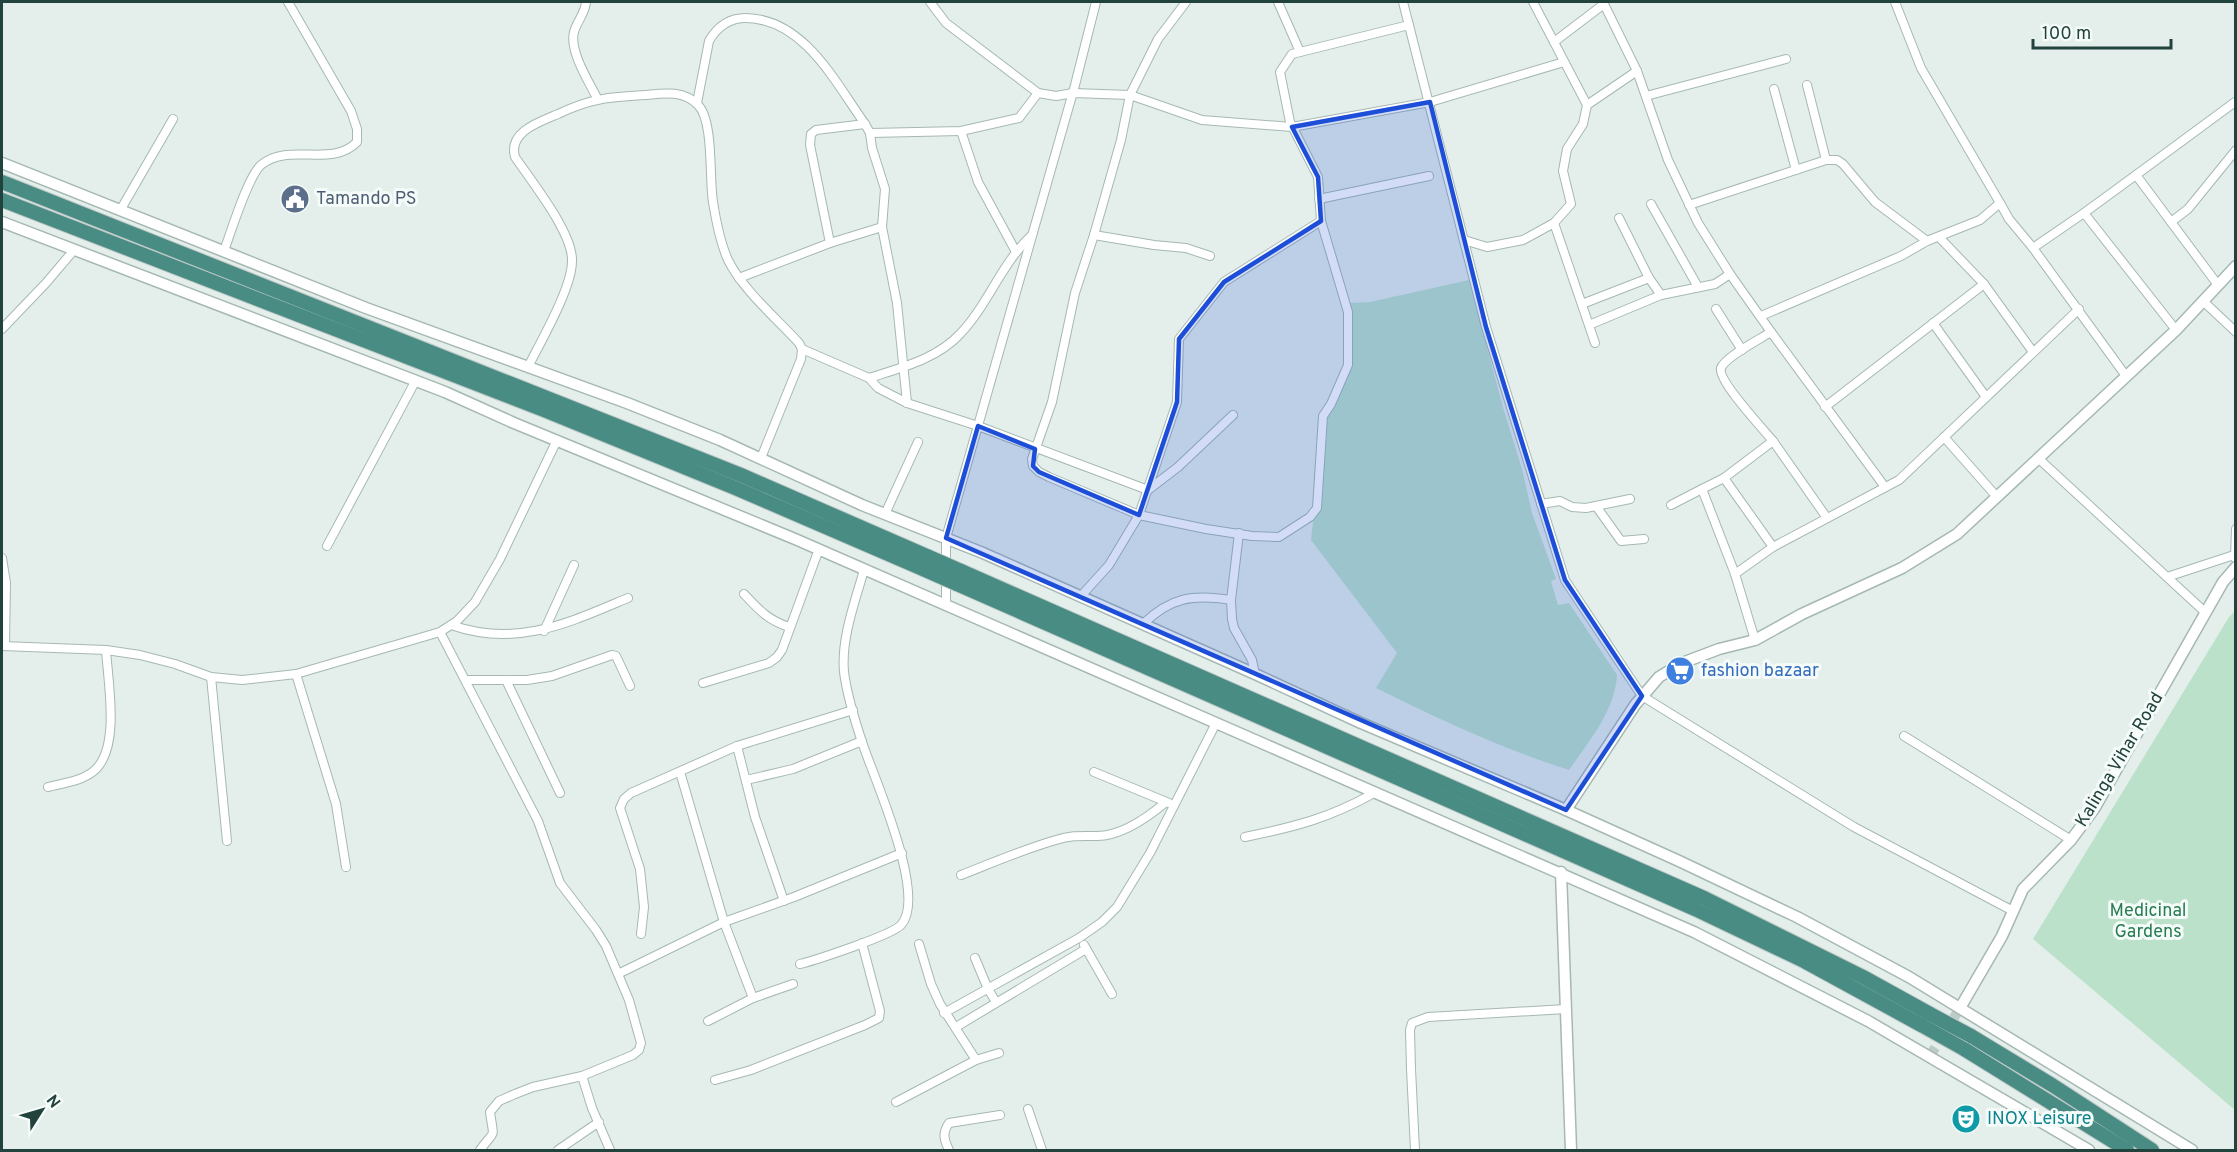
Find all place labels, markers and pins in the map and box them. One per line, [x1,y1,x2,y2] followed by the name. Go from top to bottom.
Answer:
[279,183,311,215] public building icon: Tamando PS
[316,188,417,211] place label: Tamando PS
[1664,655,1696,687] supermarket icon: fashion bazaar
[1701,660,1819,683] place label: fashion bazaar
[1950,1103,1982,1135] theatre icon: INOX Leisure
[1987,1108,2091,1131] place label: INOX Leisure

